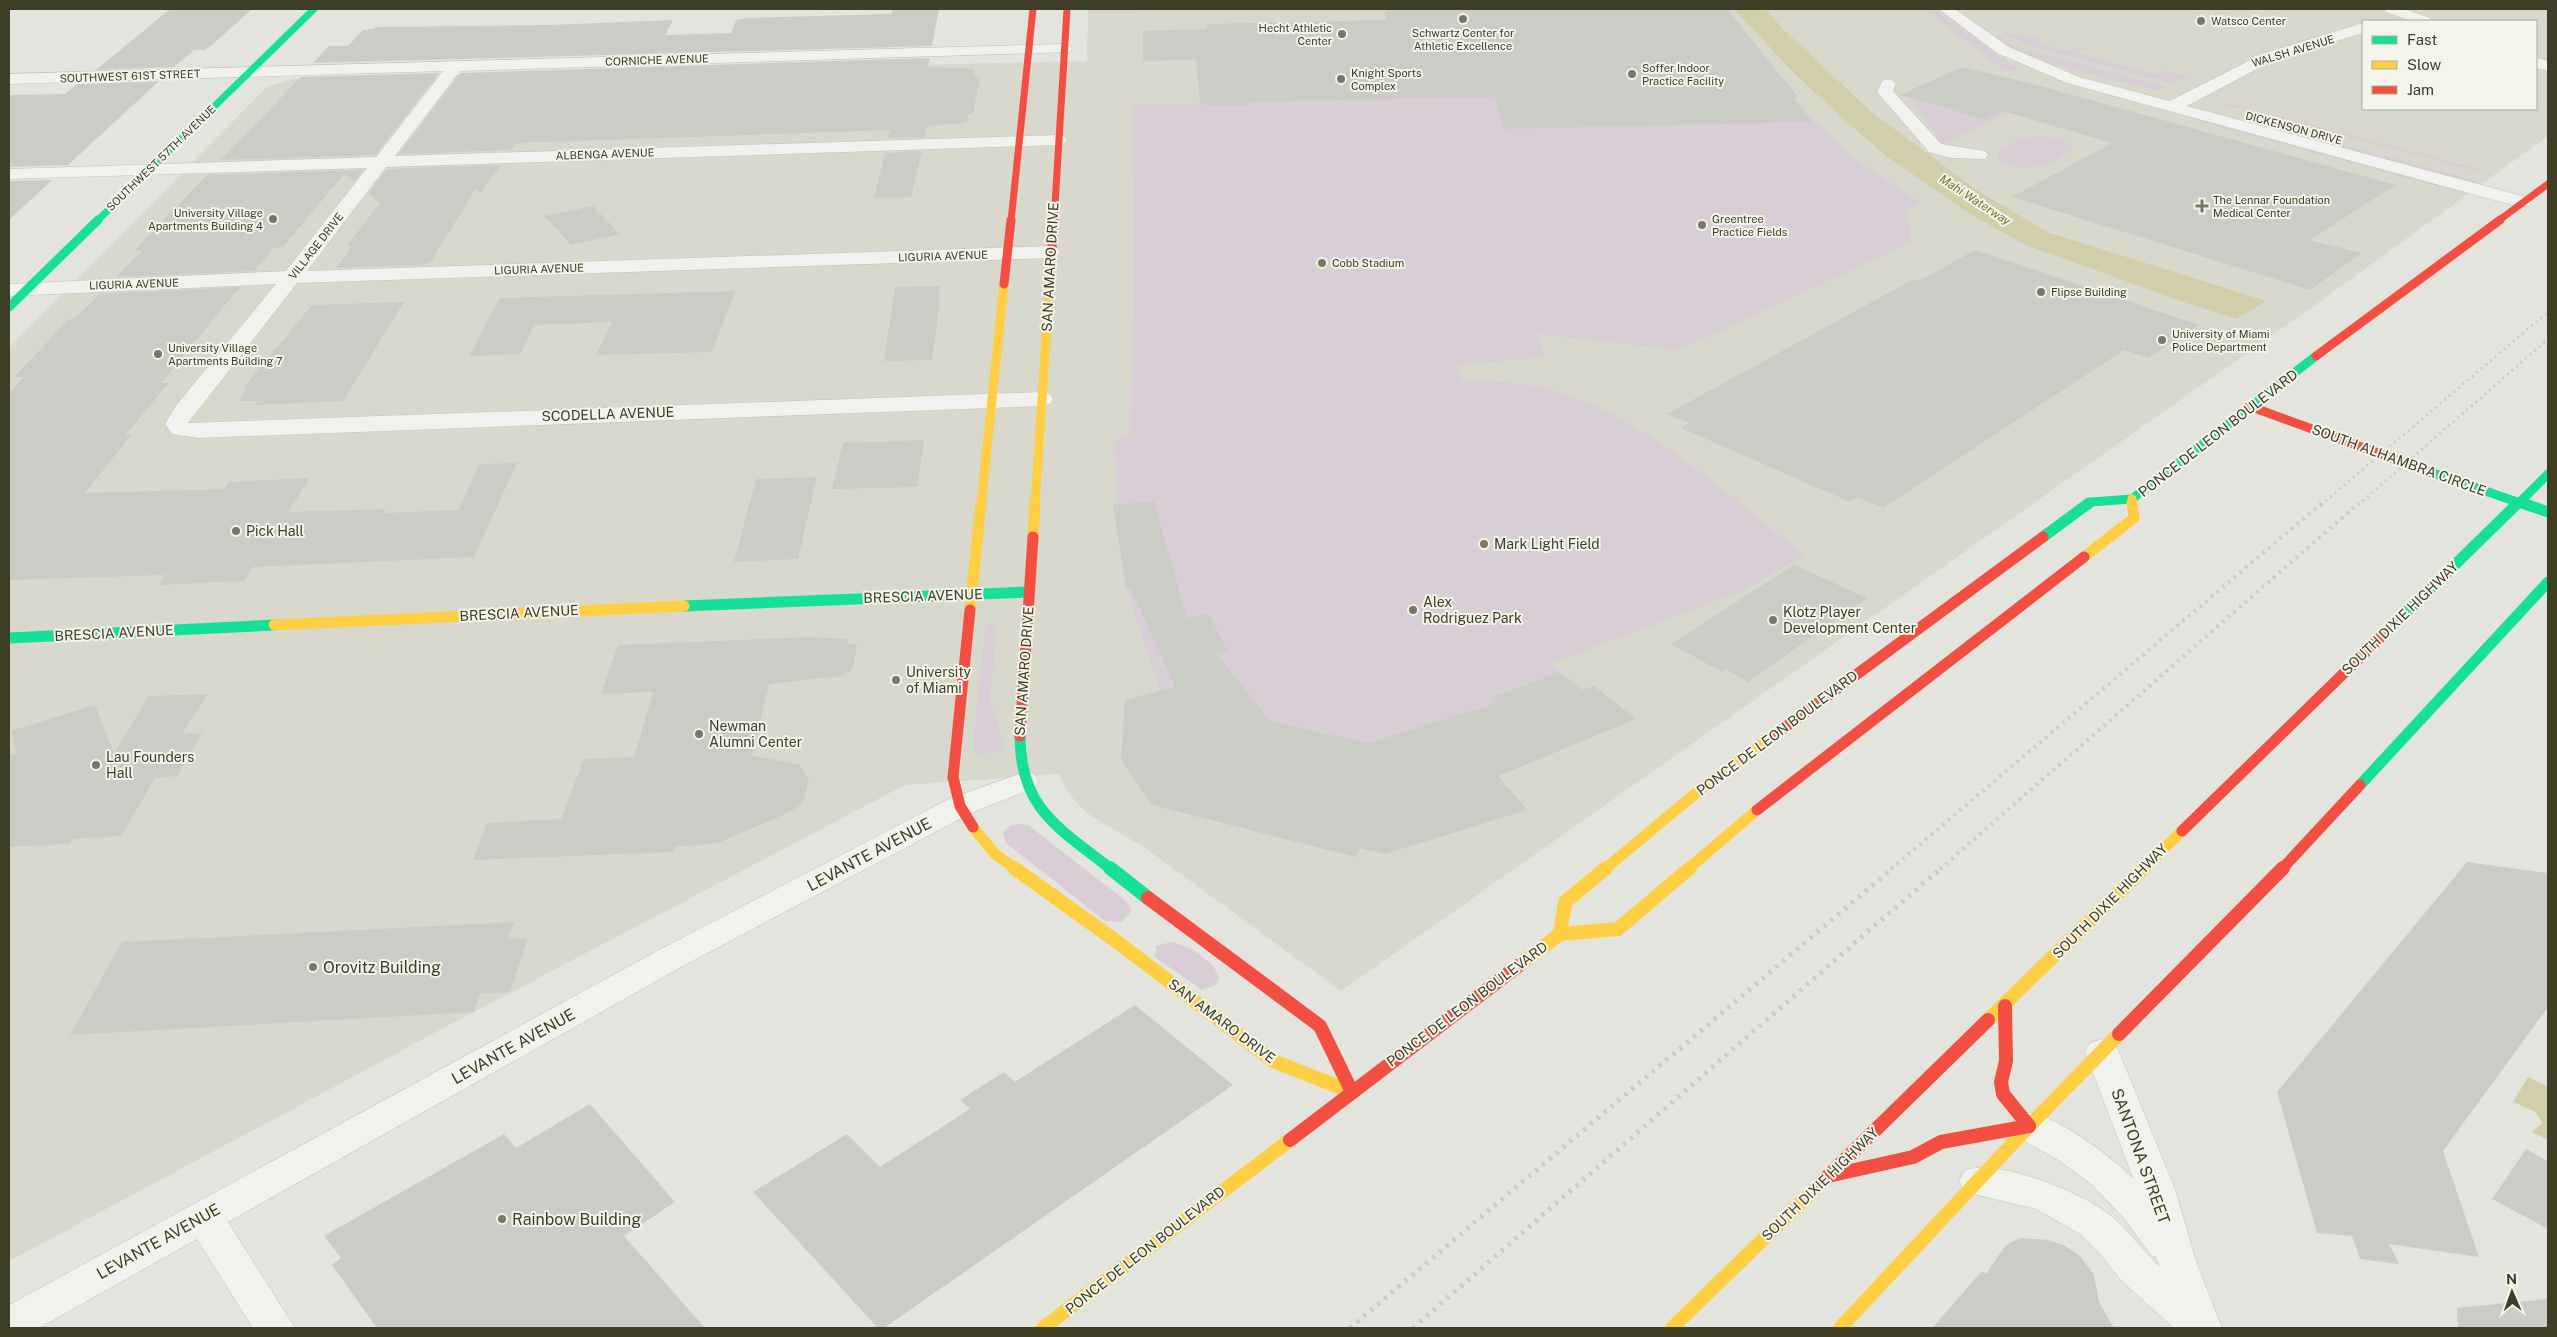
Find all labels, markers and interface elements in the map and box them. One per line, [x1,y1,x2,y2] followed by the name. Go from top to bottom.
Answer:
[1457,13,1469,25] marker: Schwartz Center for Athletic Excellence
[2195,15,2207,27] marker: Watsco Center
[2211,15,2286,27] place label: Watsco Center
[2362,20,2537,110] legend
[1259,22,1332,47] place label: Hecht Athletic Center
[1412,27,1514,52] place label: Schwartz Center for Athletic Excellence
[1336,28,1348,40] marker: Hecht Athletic Center
[2407,31,2437,48] text: Fast
[2250,33,2336,69] street label: WALSH AVENUE
[605,52,709,68] street label: CORNICHE AVENUE
[2407,56,2442,73] text: Slow
[1642,62,1724,87] place label: Soffer Indoor Practice Facility
[1351,67,1422,92] place label: Knight Sports Complex
[59,68,201,84] street label: SOUTHWEST 61ST STREET
[1626,68,1638,80] marker: Soffer Indoor Practice Facility
[1335,73,1347,85] marker: Knight Sports Complex
[2407,81,2434,98] text: Jam
[104,103,218,213] street label: SOUTHWEST 57TH AVENUE
[2244,109,2344,147] street label: DICKENSON DRIVE
[555,146,655,162] street label: ALBENGA AVENUE
[1937,172,2014,229] water label: Mahi Waterway
[2213,194,2330,219] place label: The Lennar Foundation Medical Center
[2195,199,2209,213] marker: The Lennar Foundation Medical Center
[1039,202,1061,332] street label: SAN AMARO DRIVE
[148,207,263,232] place label: University Village Apartments Building 4
[286,210,346,282] street label: VILLAGE DRIVE
[267,213,279,225] marker: University Village Apartments Building 4
[1712,213,1788,238] place label: Greentree Practice Fields
[1696,219,1708,231] marker: Greentree Practice Fields
[898,248,988,264] street label: LIGURIA AVENUE
[1316,257,1328,269] marker: Cobb Stadium
[1332,257,1404,269] place label: Cobb Stadium
[494,261,584,277] street label: LIGURIA AVENUE
[89,276,179,292] street label: LIGURIA AVENUE
[2035,286,2047,298] marker: Flipse Building
[2051,286,2127,298] place label: Flipse Building
[2172,328,2269,353] place label: University of Miami Police Department
[2156,334,2168,346] marker: University of Miami Police Department
[168,342,283,367] place label: University Village Apartments Building 7
[152,348,164,360] marker: University Village Apartments Building 7
[2135,366,2301,500] street label: PONCE DE LEON BOULEVARD
[541,404,675,424] street label: SCODELLA AVENUE
[2310,421,2488,499] street label: SOUTH ALHAMBRA CIRCLE
[246,523,304,539] place label: Pick Hall
[230,525,242,537] marker: Pick Hall
[1494,536,1600,552] place label: Mark Light Field
[1478,538,1490,550] marker: Mark Light Field
[2338,558,2462,678] street label: SOUTH DIXIE HIGHWAY
[863,586,983,606] street label: BRESCIA AVENUE
[1423,594,1522,626] place label: Alex Rodriguez Park
[459,602,579,624] street label: BRESCIA AVENUE
[1407,604,1419,616] marker: Alex Rodriguez Park
[1783,604,1916,636] place label: Klotz Player Development Center
[1012,606,1036,736] street label: SAN AMARO DRIVE
[1767,614,1779,626] marker: Klotz Player Development Center
[54,622,174,644] street label: BRESCIA AVENUE
[906,664,972,696] place label: University of Miami
[1693,667,1861,799] street label: PONCE DE LEON BOULEVARD
[890,674,902,686] marker: University of Miami
[709,718,802,750] place label: Newman Alumni Center
[693,728,705,740] marker: Newman Alumni Center
[106,749,194,781] place label: Lau Founders Hall
[90,759,102,771] marker: Lau Founders Hall
[804,814,935,895] street label: LEVANTE AVENUE
[2049,840,2171,962] street label: SOUTH DIXIE HIGHWAY
[1383,938,1551,1070] street label: PONCE DE LEON BOULEVARD
[323,958,441,977] place label: Orovitz Building
[307,961,319,973] marker: Orovitz Building
[1165,976,1279,1066] street label: SAN AMARO DRIVE
[448,1005,578,1088] street label: LEVANTE AVENUE
[2107,1086,2174,1227] street label: SANTONA STREET
[1758,1124,1882,1244] street label: SOUTH DIXIE HIGHWAY
[1062,1183,1228,1317] street label: PONCE DE LEON BOULEVARD
[93,1200,223,1283] street label: LEVANTE AVENUE
[512,1210,641,1229] place label: Rainbow Building
[496,1213,508,1225] marker: Rainbow Building
[2487,1267,2537,1317] north arrow
[2506,1271,2517,1287] text: N

